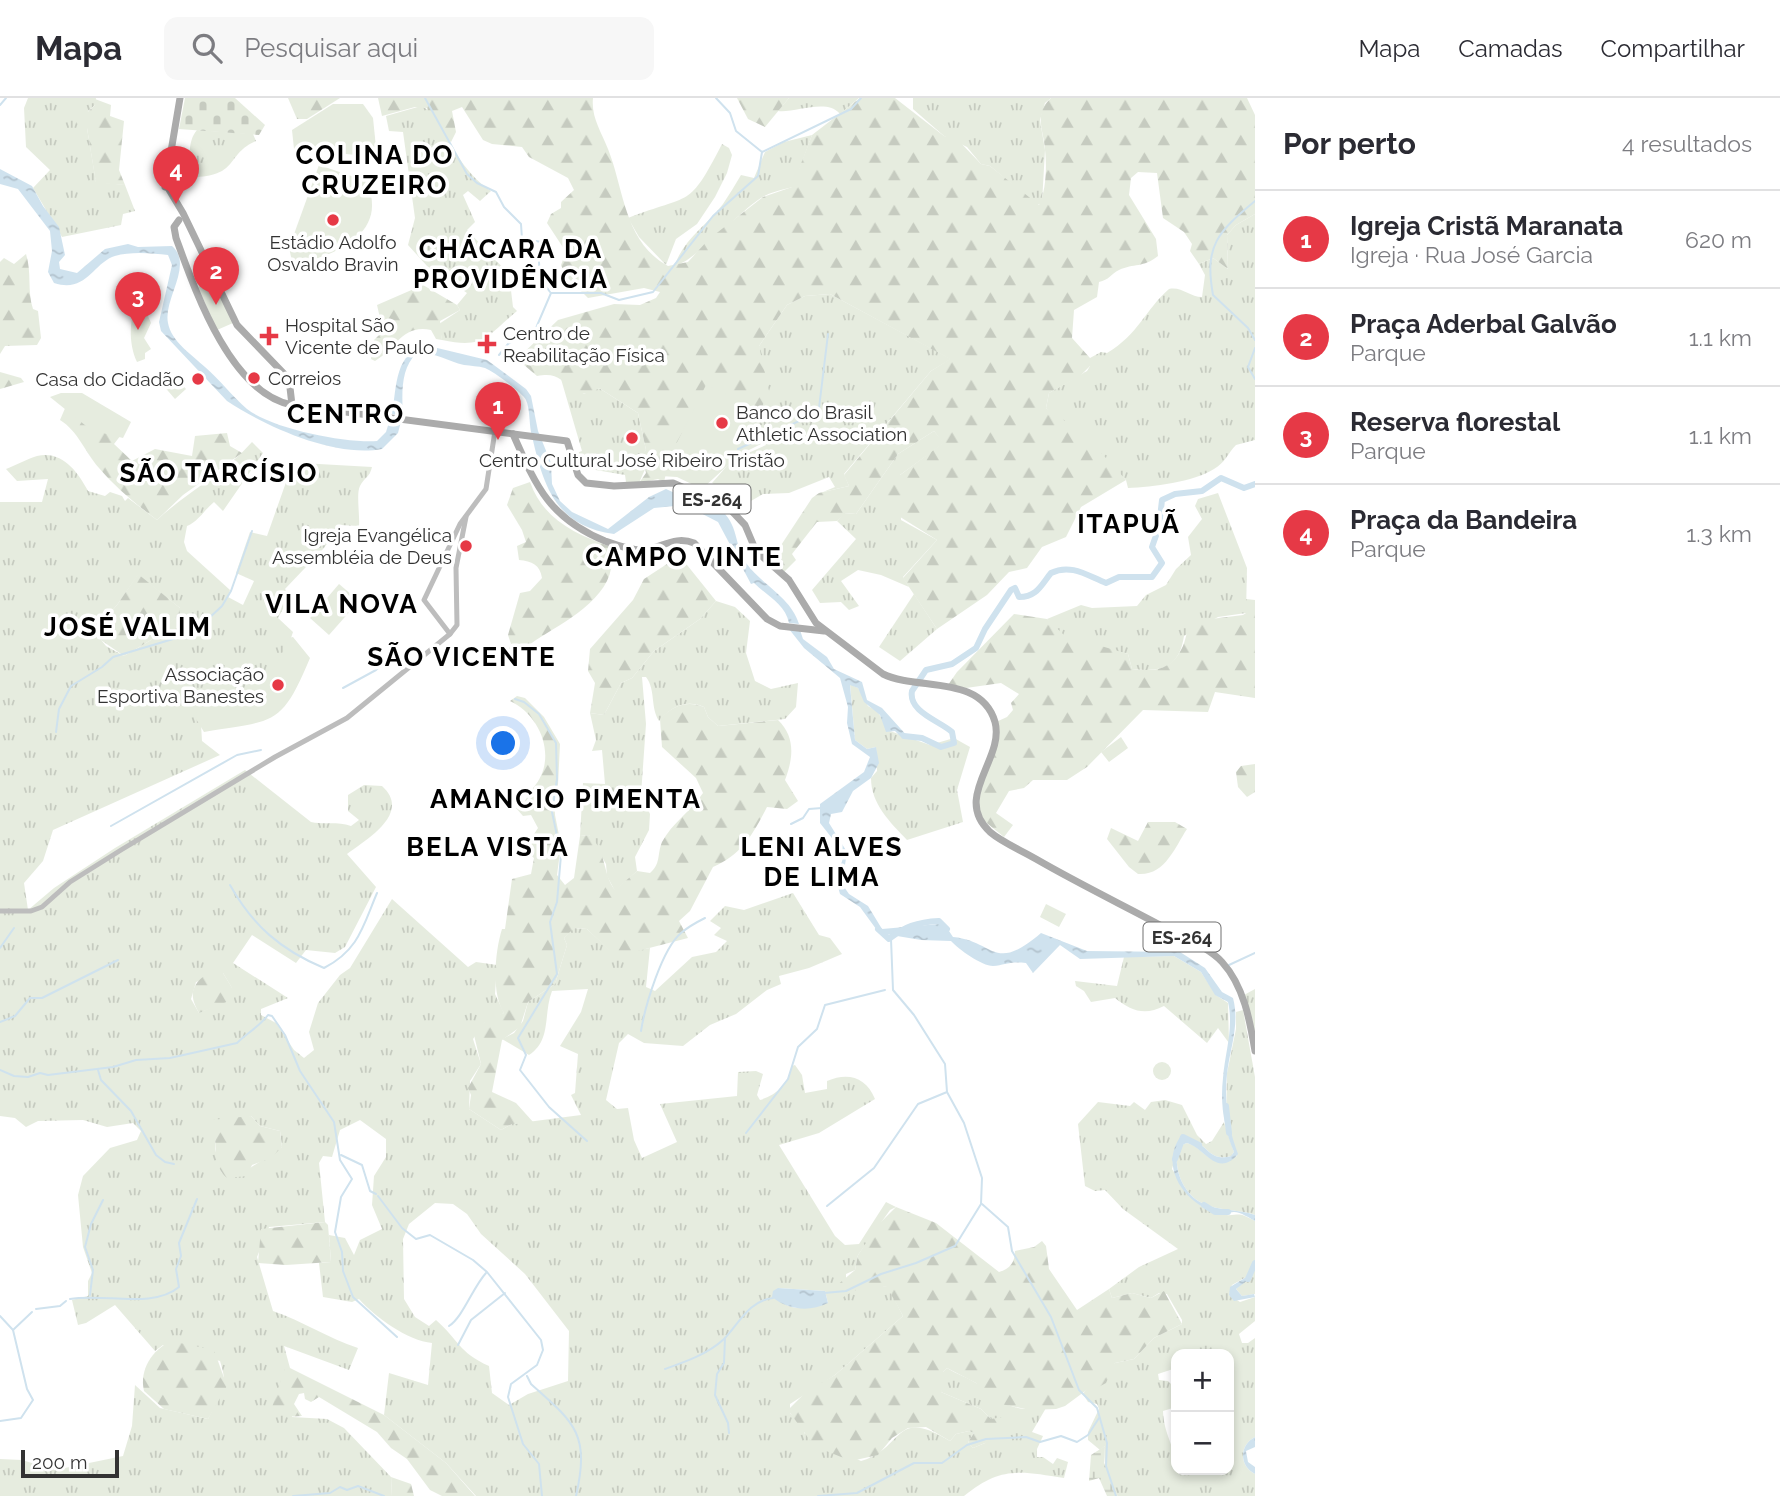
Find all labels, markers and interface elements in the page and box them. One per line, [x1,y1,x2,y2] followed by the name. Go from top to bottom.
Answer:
[164,17,654,80] search box
[35,29,122,68] text: Mapa
[188,29,226,67] icon: search
[244,33,418,63] text: Pesquisar aqui
[1358,34,1420,63] text: Mapa
[1458,34,1563,63] text: Camadas
[1601,34,1745,63] text: Compartilhar
[1283,126,1416,161] text: Por perto
[1622,130,1752,157] text: 4 resultados
[296,140,454,200] district label: COLINA DO CRUZEIRO
[153,146,199,204] pin: 4
[1350,211,1623,241] text: Igreja Cristã Maranata
[325,212,341,228] marker: Estádio Adolfo Osvaldo Bravin
[1300,226,1312,253] text: 1
[1685,226,1752,253] text: 620 m
[267,231,399,275] place label: Estádio Adolfo Osvaldo Bravin
[413,234,609,294] district label: CHÁCARA DA PROVIDÊNCIA
[1350,241,1593,268] text: Igreja · Rua José Garcia
[193,247,239,305] pin: 2
[115,272,161,330] pin: 3
[1350,309,1617,339] text: Praça Aderbal Galvão
[285,314,434,358] place label: Hospital São Vicente de Paulo
[503,322,665,366] place label: Centro de Reabilitação Física
[1300,324,1312,351] text: 2
[1689,324,1752,351] text: 1.1 km
[259,326,279,346] marker: Hospital São Vicente de Paulo
[477,334,497,354] marker: Centro de Reabilitação Física
[1350,339,1426,366] text: Parque
[268,367,341,389] place label: Correios
[35,368,184,390] place label: Casa do Cidadão
[246,370,262,386] marker: Correios
[190,371,206,387] marker: Casa do Cidadão
[475,382,521,440] pin: 1
[287,399,405,429] district label: CENTRO
[736,401,907,445] place label: Banco do Brasil Athletic Association
[1350,407,1560,437] text: Reserva florestal
[714,415,730,431] marker: Banco do Brasil Athletic Association
[1300,422,1312,449] text: 3
[1689,422,1752,449] text: 1.1 km
[624,430,640,446] marker: Centro Cultural José Ribeiro Tristão
[1350,437,1426,464] text: Parque
[479,449,785,471] place label: Centro Cultural José Ribeiro Tristão
[120,458,318,488] district label: SÃO TARCÍSIO
[674,484,750,514] road number: ES-264
[1350,505,1577,535] text: Praça da Bandeira
[1077,509,1181,539] district label: ITAPUÃ
[1299,520,1313,547] text: 4
[1686,520,1752,547] text: 1.3 km
[272,524,452,568] place label: Igreja Evangélica Assembléia de Deus
[1350,535,1426,562] text: Parque
[458,538,474,554] marker: Igreja Evangélica Assembléia de Deus
[585,542,783,572] district label: CAMPO VINTE
[265,589,419,619] district label: VILA NOVA
[44,612,212,642] district label: JOSÉ VALIM
[367,642,557,672] district label: SÃO VICENTE
[97,663,264,707] place label: Associação Esportiva Banestes
[270,677,286,693] marker: Associação Esportiva Banestes
[486,726,520,760] your location
[430,784,702,814] district label: AMANCIO PIMENTA
[406,832,570,862] district label: BELA VISTA
[741,832,903,892] district label: LENI ALVES DE LIMA
[1144,922,1220,952] road number: ES-264
[1171,1349,1234,1475] map controls
[1171,1349,1234,1412] button: +
[1171,1412,1234,1475] button: −
[21,1447,119,1479] scale bar
[32,1451,87,1473] text: 200 m

